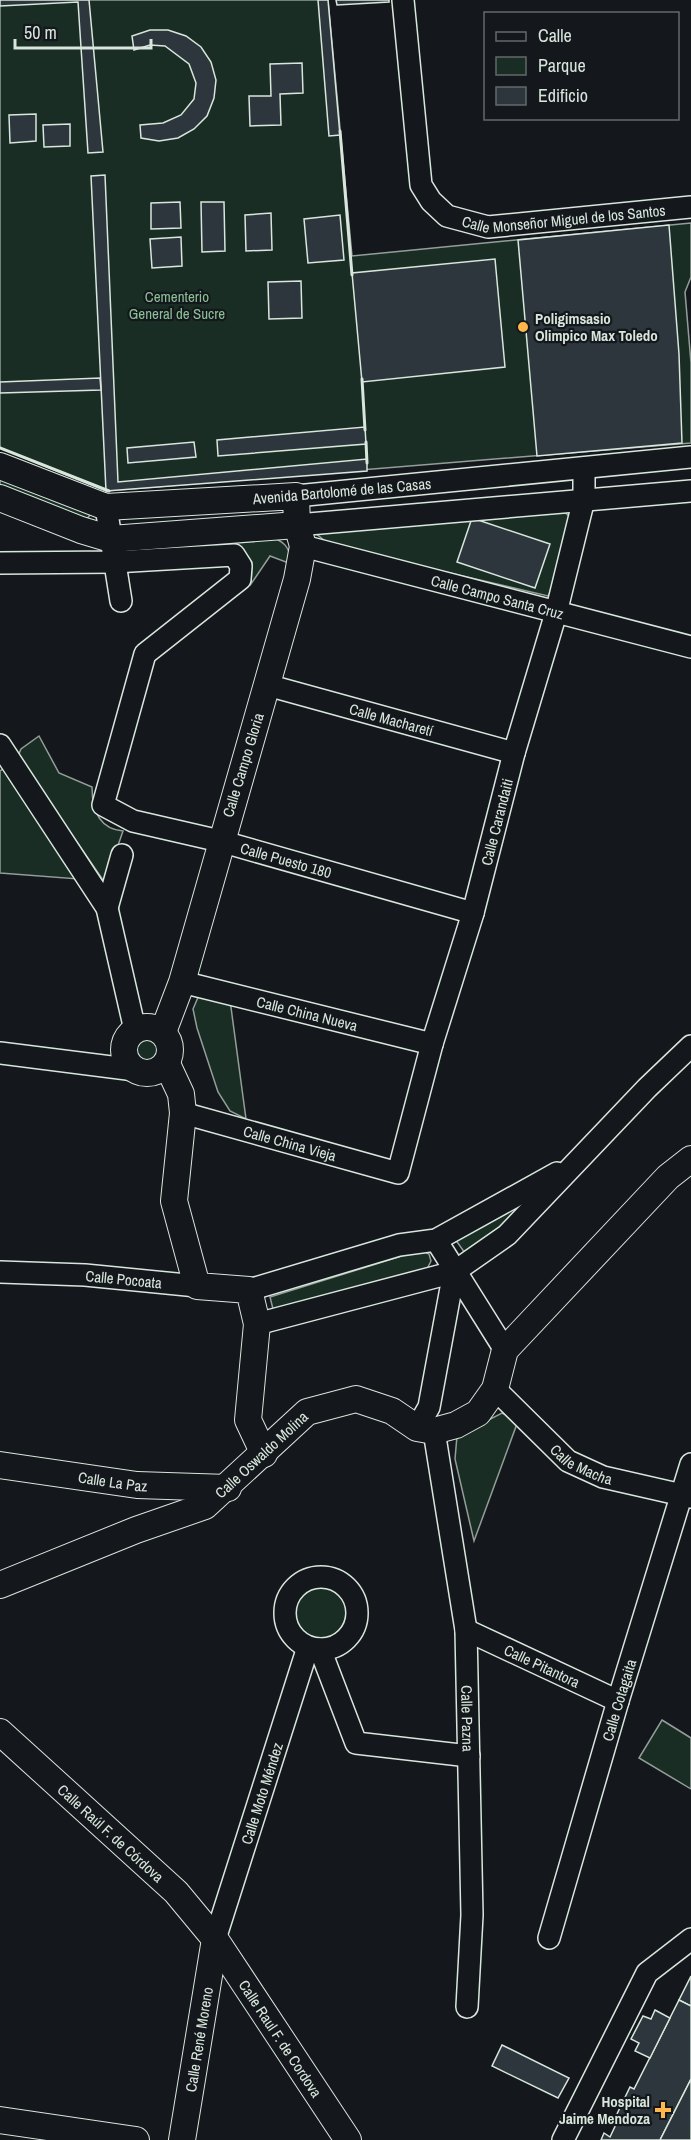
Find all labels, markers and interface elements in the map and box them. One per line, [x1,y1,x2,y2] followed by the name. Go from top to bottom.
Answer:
[15,12,152,50] scale bar
[484,12,679,120] legend
[24,20,57,45] text: 50 m
[538,23,572,48] text: Calle
[538,53,586,78] text: Parque
[538,83,588,108] text: Edificio
[460,199,666,238] street label: Calle Monseñor Miguel de los Santos
[129,286,225,324] park label: Cementerio General de Sucre
[535,308,658,346] place label: Poligimsasio Olimpico Max Toledo
[516,320,530,334] marker: Poligimsasio Olimpico Max Toledo
[251,473,432,509] street label: Avenida Bartolomé de las Casas
[429,569,566,624] street label: Calle Campo Santa Cruz
[347,698,436,741] street label: Calle Macharetí
[217,710,269,820] street label: Calle Campo Gloria
[475,776,518,868] street label: Calle Carandaiti
[238,837,334,883] street label: Calle Puesto 180
[255,990,360,1036] street label: Calle China Nueva
[241,1120,339,1166] street label: Calle China Vieja
[85,1265,163,1293] street label: Calle Pocoata
[210,1406,312,1503] street label: Calle Oswaldo Molina
[546,1439,614,1489] street label: Calle Macha
[77,1466,148,1496] street label: Calle La Paz
[501,1639,584,1692] street label: Calle Pitantora
[596,1656,641,1744] street label: Calle Cotagaita
[457,1685,479,1752] street label: Calle Pazna
[235,1740,288,1847] street label: Calle Moto Méndez
[53,1779,169,1887] street label: Calle Raúl F. de Córdova
[234,1975,327,2101] street label: Calle Raul F. de Cordova
[180,1985,218,2093] street label: Calle René Moreno
[559,2091,650,2129] place label: Hospital Jaime Mendoza
[654,2101,672,2119] marker: Hospital Jaime Mendoza

